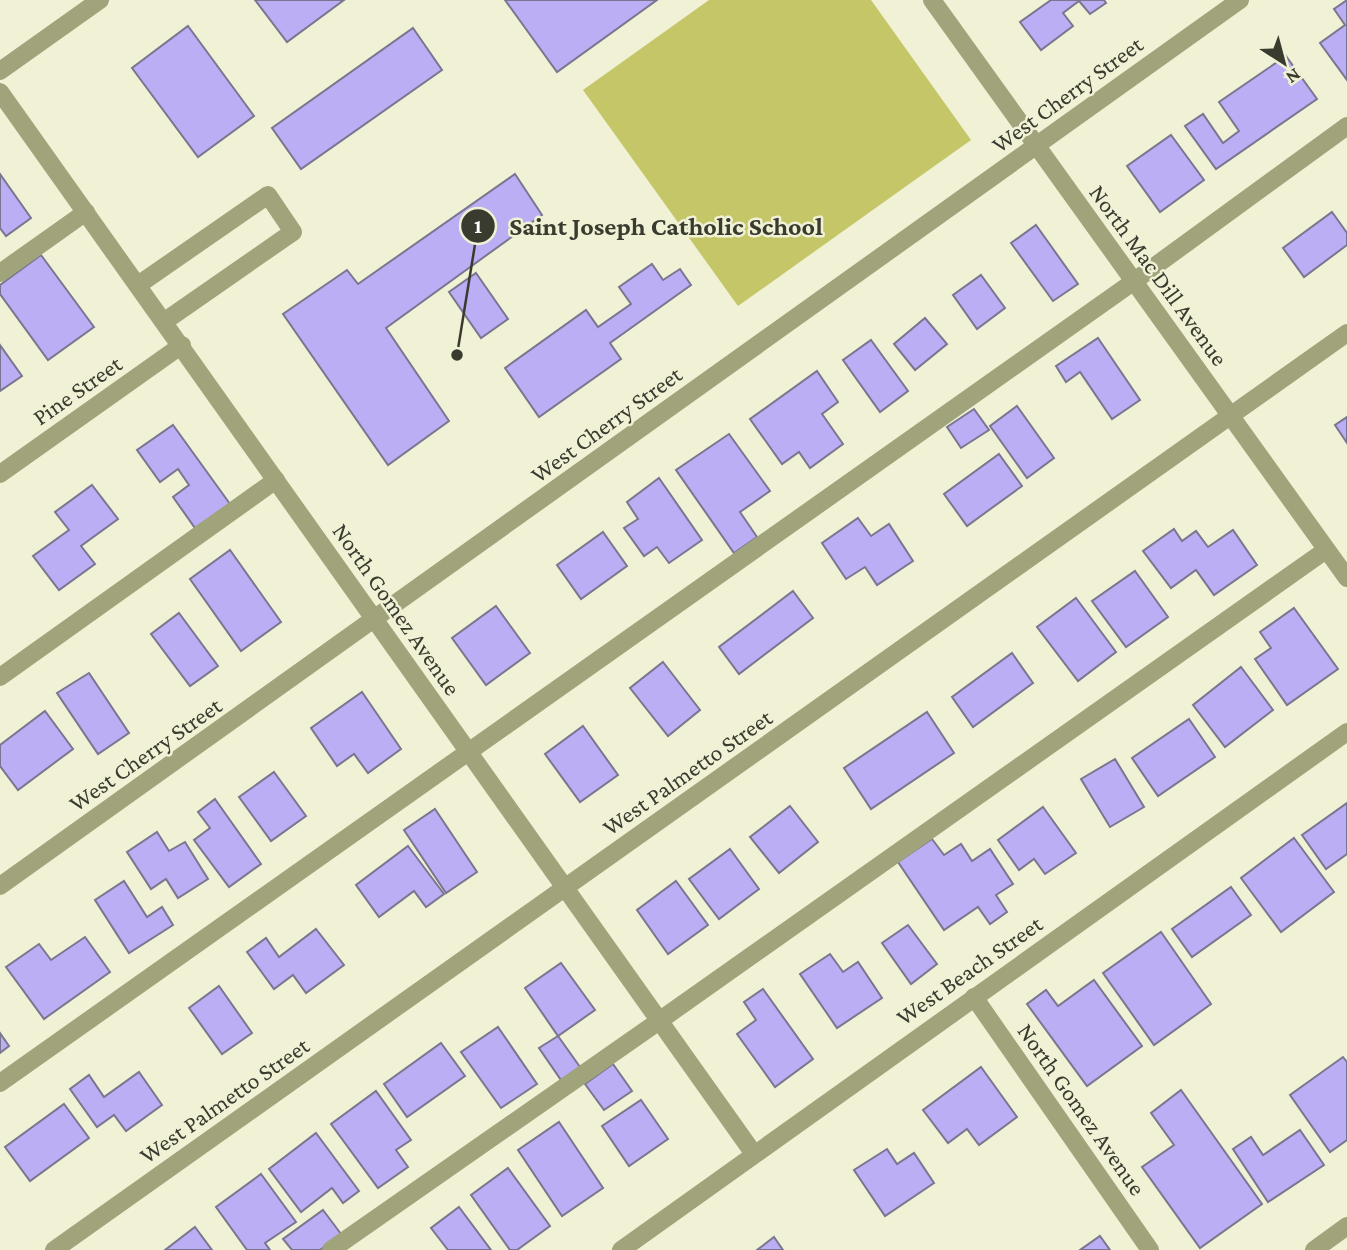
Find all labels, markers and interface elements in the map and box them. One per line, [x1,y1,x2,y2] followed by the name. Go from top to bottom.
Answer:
[1249,28,1319,98] north arrow
[986,30,1149,158] street label: West Cherry Street
[1282,64,1305,89] text: N
[1084,179,1234,371] street label: North Mac Dill Avenue
[460,202,837,249] callout: Saint Joseph Catholic School
[509,212,823,241] text: Saint Joseph Catholic School
[474,214,482,238] text: 1
[27,349,128,430] street label: Pine Street
[525,360,688,488] street label: West Cherry Street
[328,518,466,700] street label: North Gomez Avenue
[64,691,227,817] street label: West Cherry Street
[597,703,778,841] street label: West Palmetto Street
[891,909,1048,1030] street label: West Beach Street
[1013,1018,1151,1200] street label: North Gomez Avenue
[134,1031,315,1169] street label: West Palmetto Street

